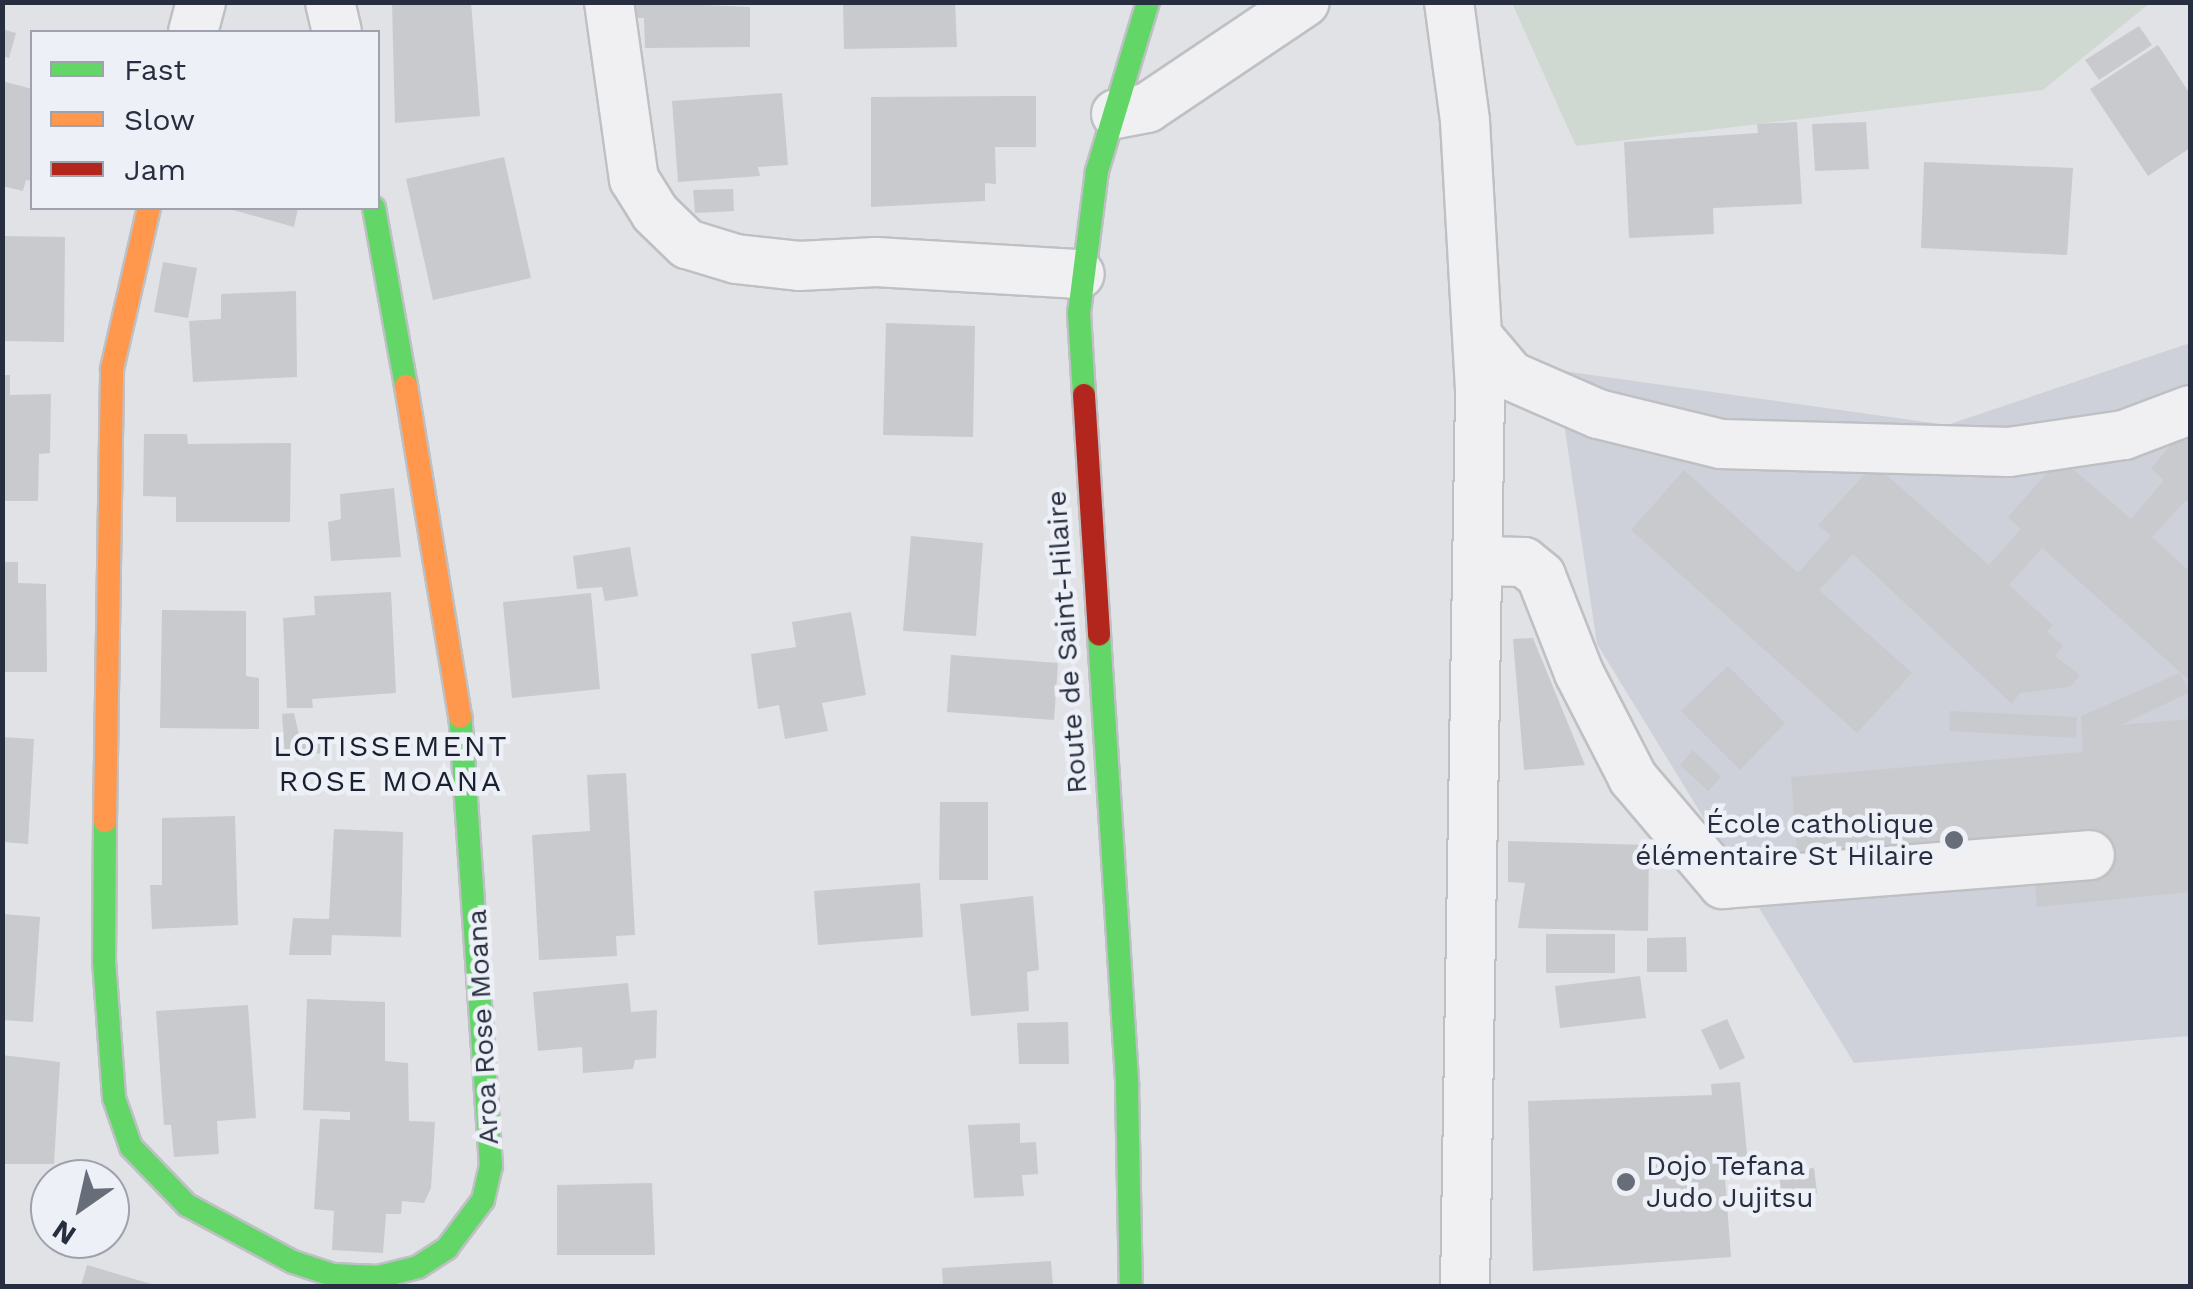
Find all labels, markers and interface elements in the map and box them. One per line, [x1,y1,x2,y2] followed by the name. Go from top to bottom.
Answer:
[30,30,380,210] legend
[124,52,186,87] text: Fast
[124,102,195,137] text: Slow
[124,152,186,187] text: Jam
[1040,489,1094,795] street label: Route de Saint-Hilaire
[273,728,509,798] district label: LOTISSEMENT ROSE MOANA
[1635,807,1934,873] place label: École catholique élémentaire St Hilaire
[1943,829,1965,851] marker: École catholique élémentaire St Hilaire
[460,908,506,1146] street label: Aroa Rose Moana
[1646,1149,1814,1215] place label: Dojo Tefana Judo Jujitsu
[30,1159,130,1259] north arrow
[1615,1171,1637,1193] marker: Dojo Tefana Judo Jujitsu
[46,1213,82,1252] text: N

